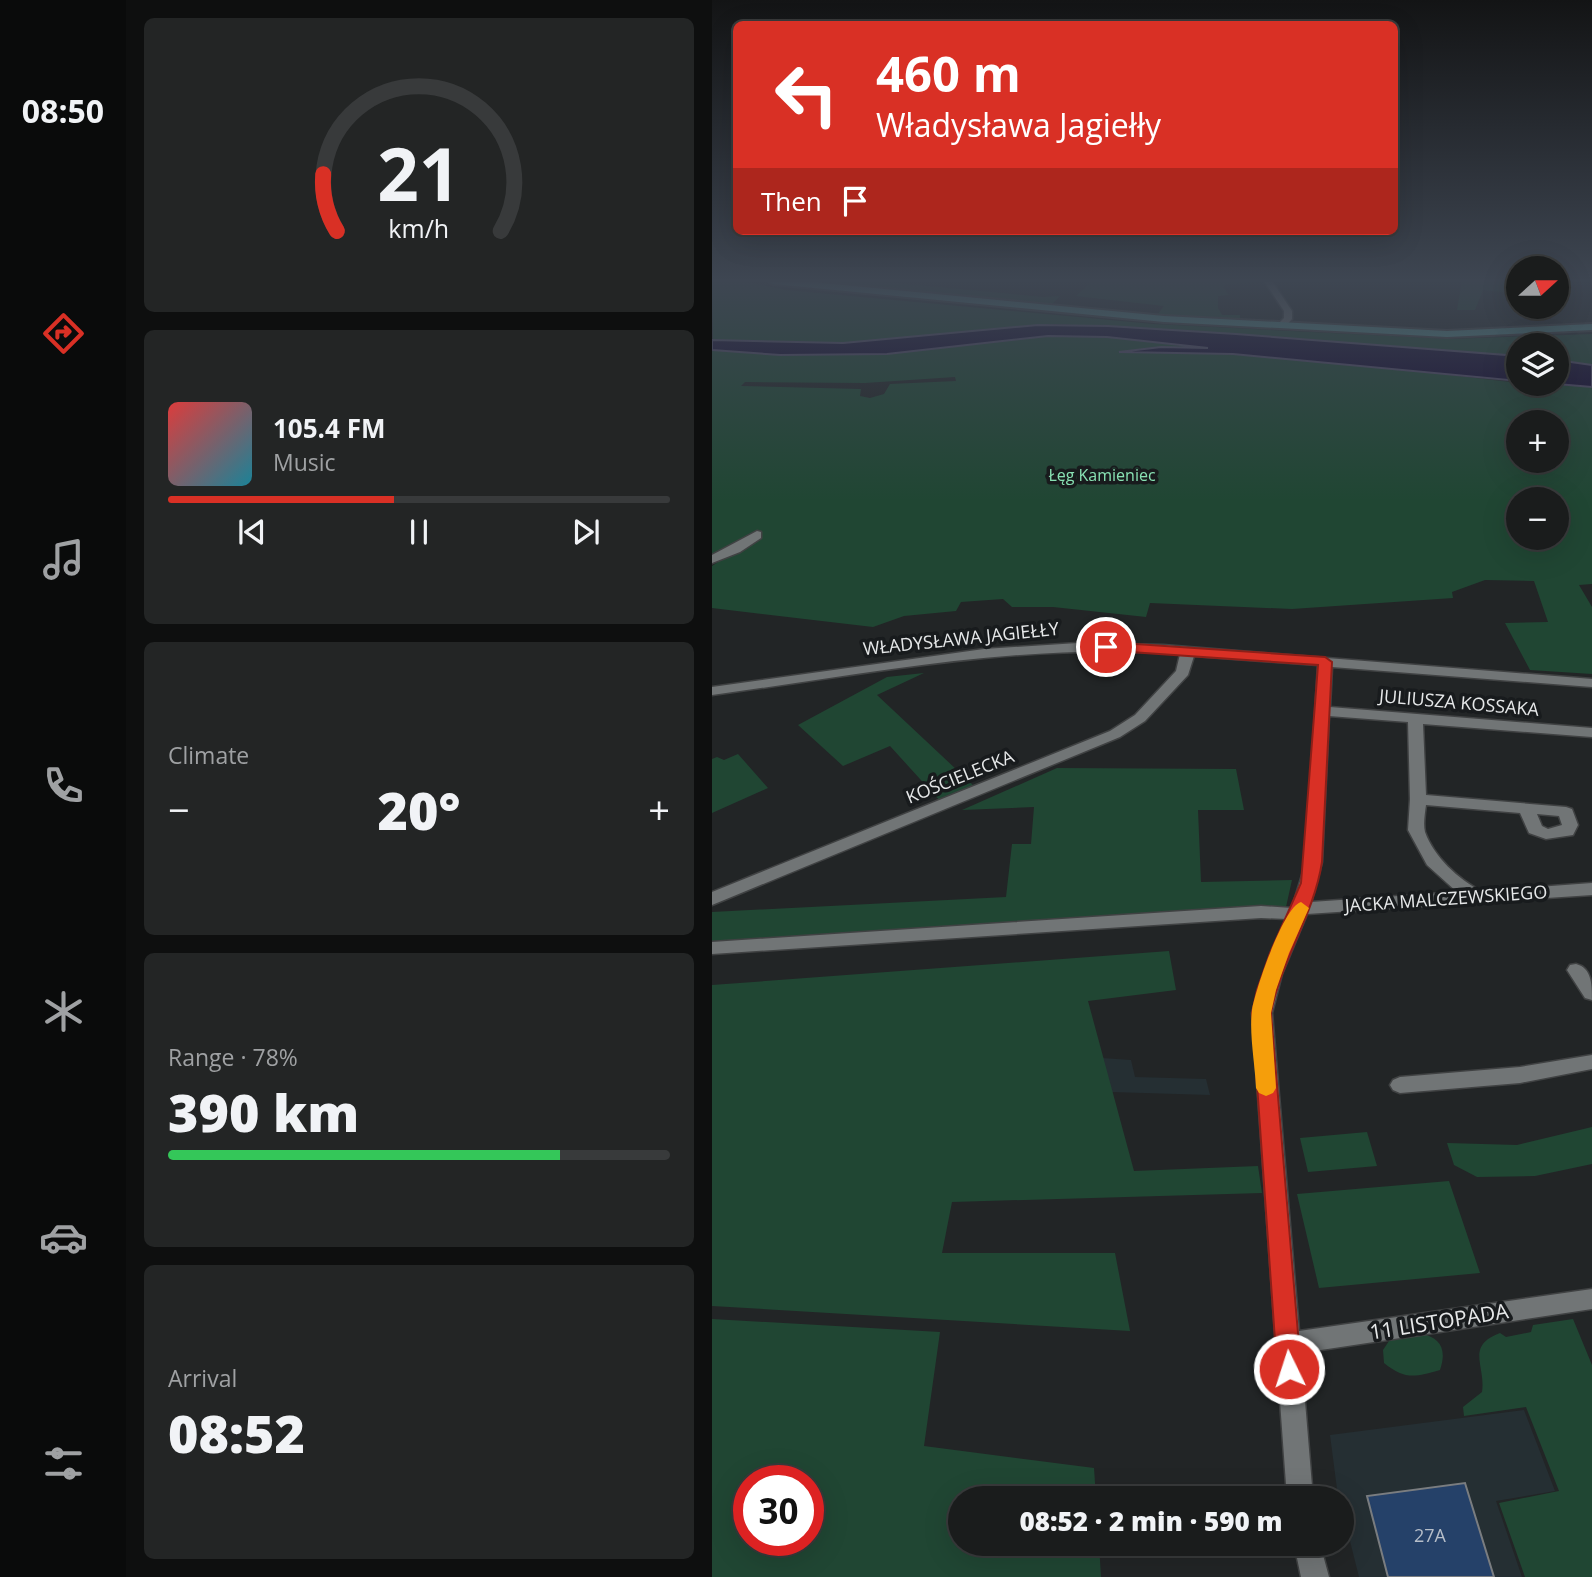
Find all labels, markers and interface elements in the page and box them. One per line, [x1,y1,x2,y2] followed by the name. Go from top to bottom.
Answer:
[876,40,1021,106] text: 460 m
[761,49,852,140] icon: left
[22,89,104,132] text: 08:50
[876,103,1161,146] text: Władysława Jagiełły
[377,123,461,222] text: 21
[836,182,874,220] icon: arrive
[761,183,822,219] text: Then
[389,211,449,245] text: km/h
[1506,256,1570,318] north arrow
[1506,256,1569,550] map controls
[39,309,88,358] icon: directions
[1506,333,1569,396] button: layers
[273,410,385,446] text: 105.4 FM
[1506,410,1569,473] button: +
[273,446,336,478] text: Music
[1048,464,1156,486] park label: Łęg Kamieniec
[1506,487,1569,550] button: −
[233,513,271,551] icon: previous
[400,513,438,551] icon: pause
[567,513,605,551] icon: next
[39,535,88,584] icon: music
[862,616,1061,660] street label: WŁADYSŁAWA JAGIEŁŁY
[1076,617,1136,677] pin
[1087,628,1125,666] icon: arrive
[1376,683,1541,721] street label: JULIUSZA KOSSAKA
[168,739,249,771] text: Climate
[902,743,1018,809] street label: KOŚCIELECKA
[39,761,88,810] icon: phone
[378,774,460,845] text: 20°
[168,783,190,835] text: −
[648,783,670,835] text: +
[1342,879,1548,917] street label: JACKA MALCZEWSKIEGO
[39,987,88,1036] icon: climate
[168,1041,298,1073] text: Range · 78%
[168,1076,359,1147] text: 390 km
[39,1213,88,1262] icon: car
[1367,1296,1511,1346] street label: 11 LISTOPADA
[1252,1332,1326,1406] position arrow
[168,1362,237,1394] text: Arrival
[168,1397,305,1468] text: 08:52
[39,1439,88,1488] icon: filters
[733,1465,824,1556] speed limit sign: 30
[1020,1503,1282,1539] text: 08:52 · 2 min · 590 m
[1414,1523,1447,1547] house number: 27A

